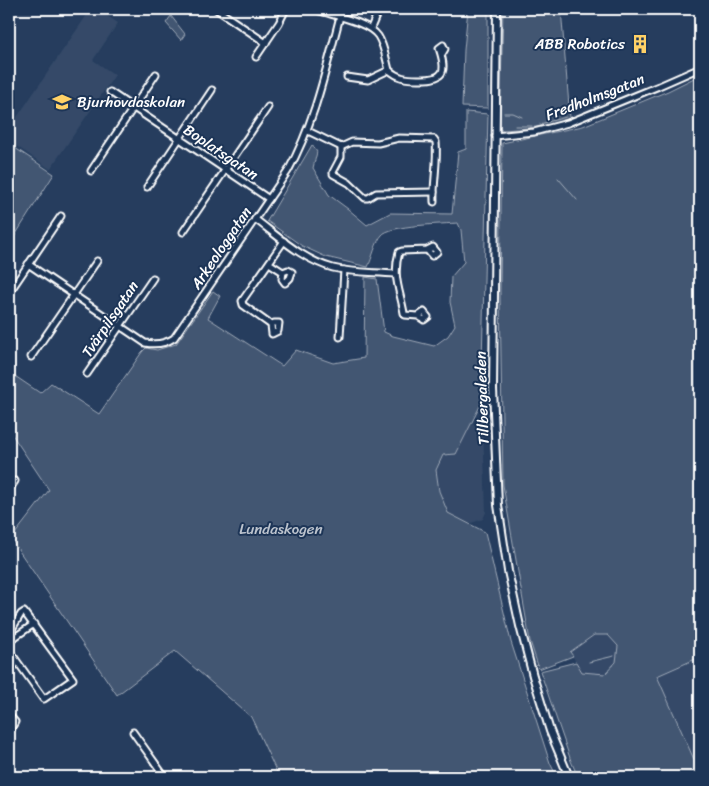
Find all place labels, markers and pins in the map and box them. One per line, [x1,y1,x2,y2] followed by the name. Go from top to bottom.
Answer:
[534,31,625,57] place label: ABB Robotics
[629,33,651,55] building icon: ABB Robotics
[77,89,185,115] place label: Bjurhovdaskolan
[51,91,73,113] school or university icon: Bjurhovdaskolan

